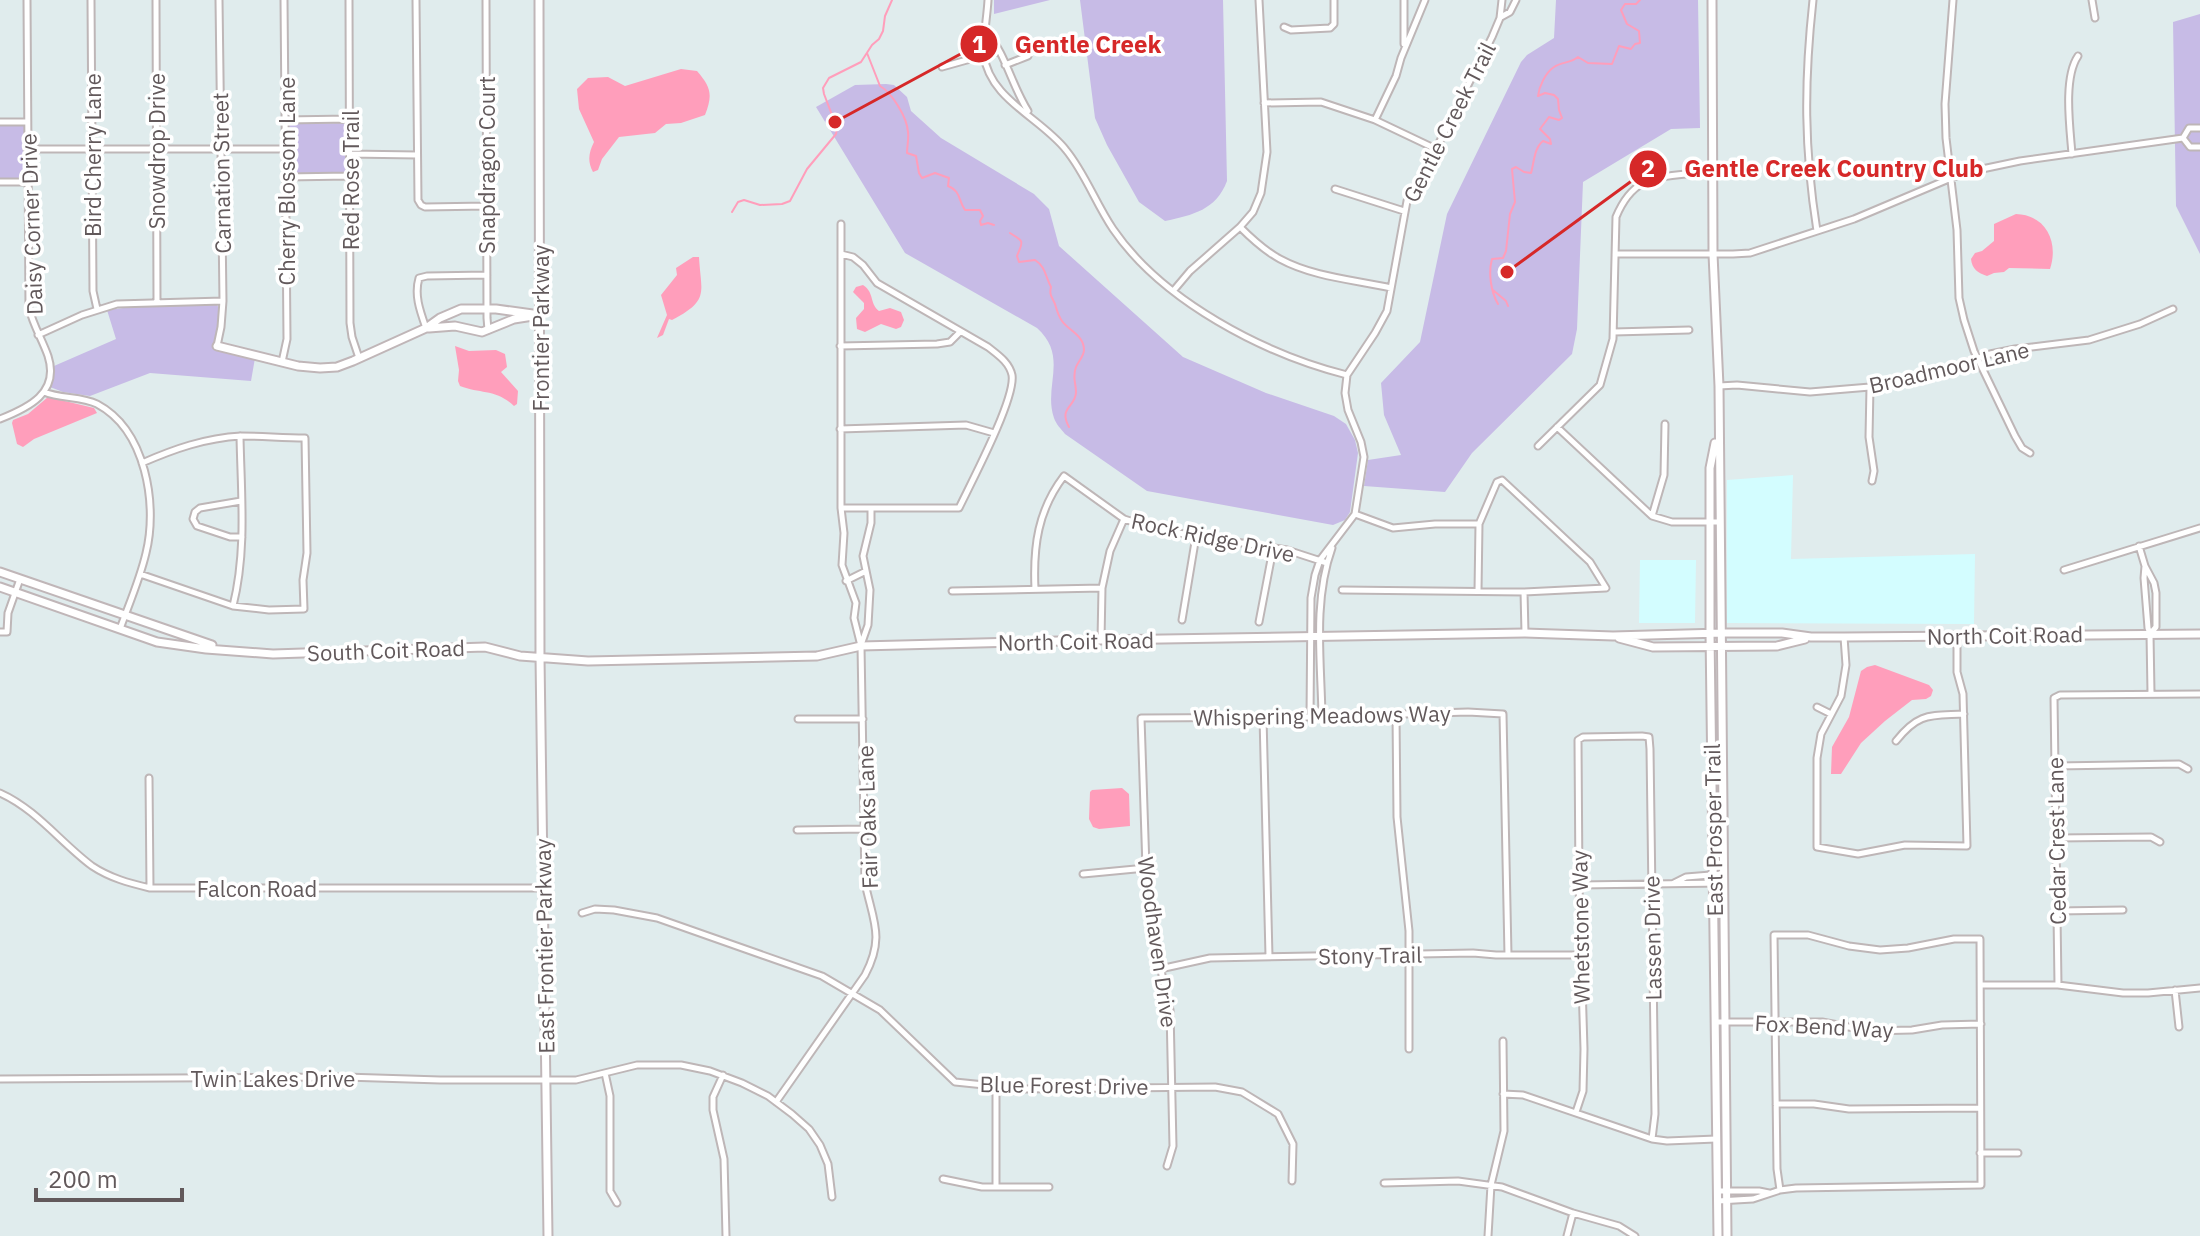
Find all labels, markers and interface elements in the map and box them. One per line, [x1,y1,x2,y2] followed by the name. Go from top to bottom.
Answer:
[959,20,1177,68] callout: Gentle Creek
[972,28,986,60] text: 1
[1015,28,1161,60] text: Gentle Creek
[1396,37,1502,207] street label: Gentle Creek Trail
[78,73,107,237] street label: Bird Cherry Lane
[142,73,171,229] street label: Snowdrop Drive
[472,76,501,254] street label: Snapdragon Court
[272,77,301,285] street label: Cherry Blossom Lane
[205,92,237,254] street label: Carnation Street
[336,110,365,250] street label: Red Rose Trail
[13,133,49,315] street label: Daisy Corner Drive
[1628,145,2000,193] callout: Gentle Creek Country Club
[1641,152,1655,184] text: 2
[1684,152,1984,184] text: Gentle Creek Country Club
[526,244,555,412] street label: Frontier Parkway
[1866,334,2032,400] street label: Broadmoor Lane
[1129,506,1297,568] street label: Rock Ridge Drive
[1927,619,2083,651] street label: North Coit Road
[998,625,1154,657] street label: North Coit Road
[307,633,465,667] street label: South Coit Road
[1193,698,1451,732] street label: Whispering Meadows Way
[1697,743,1729,917] street label: East Prosper Trail
[850,745,884,889] street label: Fair Oaks Lane
[2040,757,2072,925] street label: Cedar Crest Lane
[528,838,560,1054] street label: East Frontier Parkway
[1564,850,1596,1004] street label: Whetstone Way
[1132,855,1184,1029] street label: Woodhaven Drive
[197,874,317,903] street label: Falcon Road
[1636,875,1668,1001] street label: Lassen Drive
[1318,940,1422,970] street label: Stony Trail
[1754,1008,1894,1044] street label: Fox Bend Way
[191,1064,355,1093] street label: Twin Lakes Drive
[979,1069,1149,1101] street label: Blue Forest Drive
[36,1152,182,1202] scale bar
[48,1163,118,1195] text: 200 m

